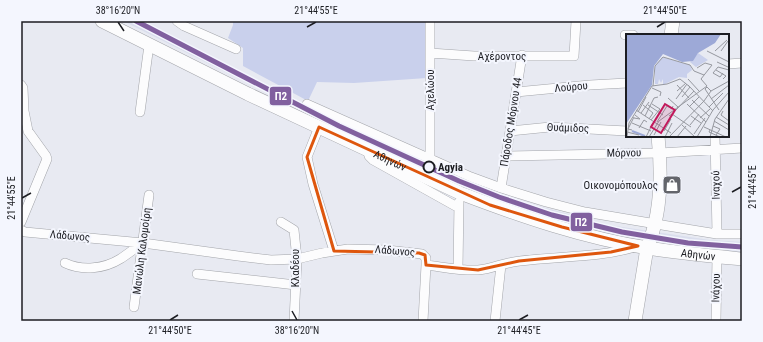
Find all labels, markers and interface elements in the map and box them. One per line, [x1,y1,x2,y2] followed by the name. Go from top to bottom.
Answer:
[96,5,140,16] text: 38°16'20"N
[294,5,338,16] text: 21°44'55"E
[643,5,687,16] text: 21°44'50"E
[626,34,729,137] inset map
[478,50,526,63] street label: Αχέροντος
[424,70,437,110] street label: Αχελώου
[498,76,525,168] street label: Πάροδος Μόρνου 44
[554,79,588,95] street label: Λούρου
[269,86,292,106] line badge: Π2
[275,90,288,103] text: Π2
[547,121,589,135] street label: Θυάμιδος
[607,146,641,160] street label: Μόρνου
[372,147,409,174] street label: Αθηνών
[422,160,436,174] marker: Agyia
[438,161,463,174] place label: Agyia
[747,165,758,209] text: 21°44'45"E
[709,170,723,200] street label: Ιναχού
[661,174,683,196] shop icon: Οικονομόπουλος
[6,176,17,220] text: 21°44'55"E
[583,179,658,192] place label: Οικονομόπουλος
[130,207,154,295] street label: Μανώλη Καλομοίρη
[570,212,593,232] line badge: Π2
[575,216,588,229] text: Π2
[49,228,91,244] street label: Λάδωνος
[374,243,416,259] street label: Λάδωνος
[680,246,716,263] street label: Αθηνών
[289,249,302,287] street label: Κλαδέου
[709,273,723,303] street label: Ινάχου
[148,325,192,336] text: 21°44'50"E
[275,325,319,336] text: 38°16'20"N
[497,325,541,336] text: 21°44'45"E

